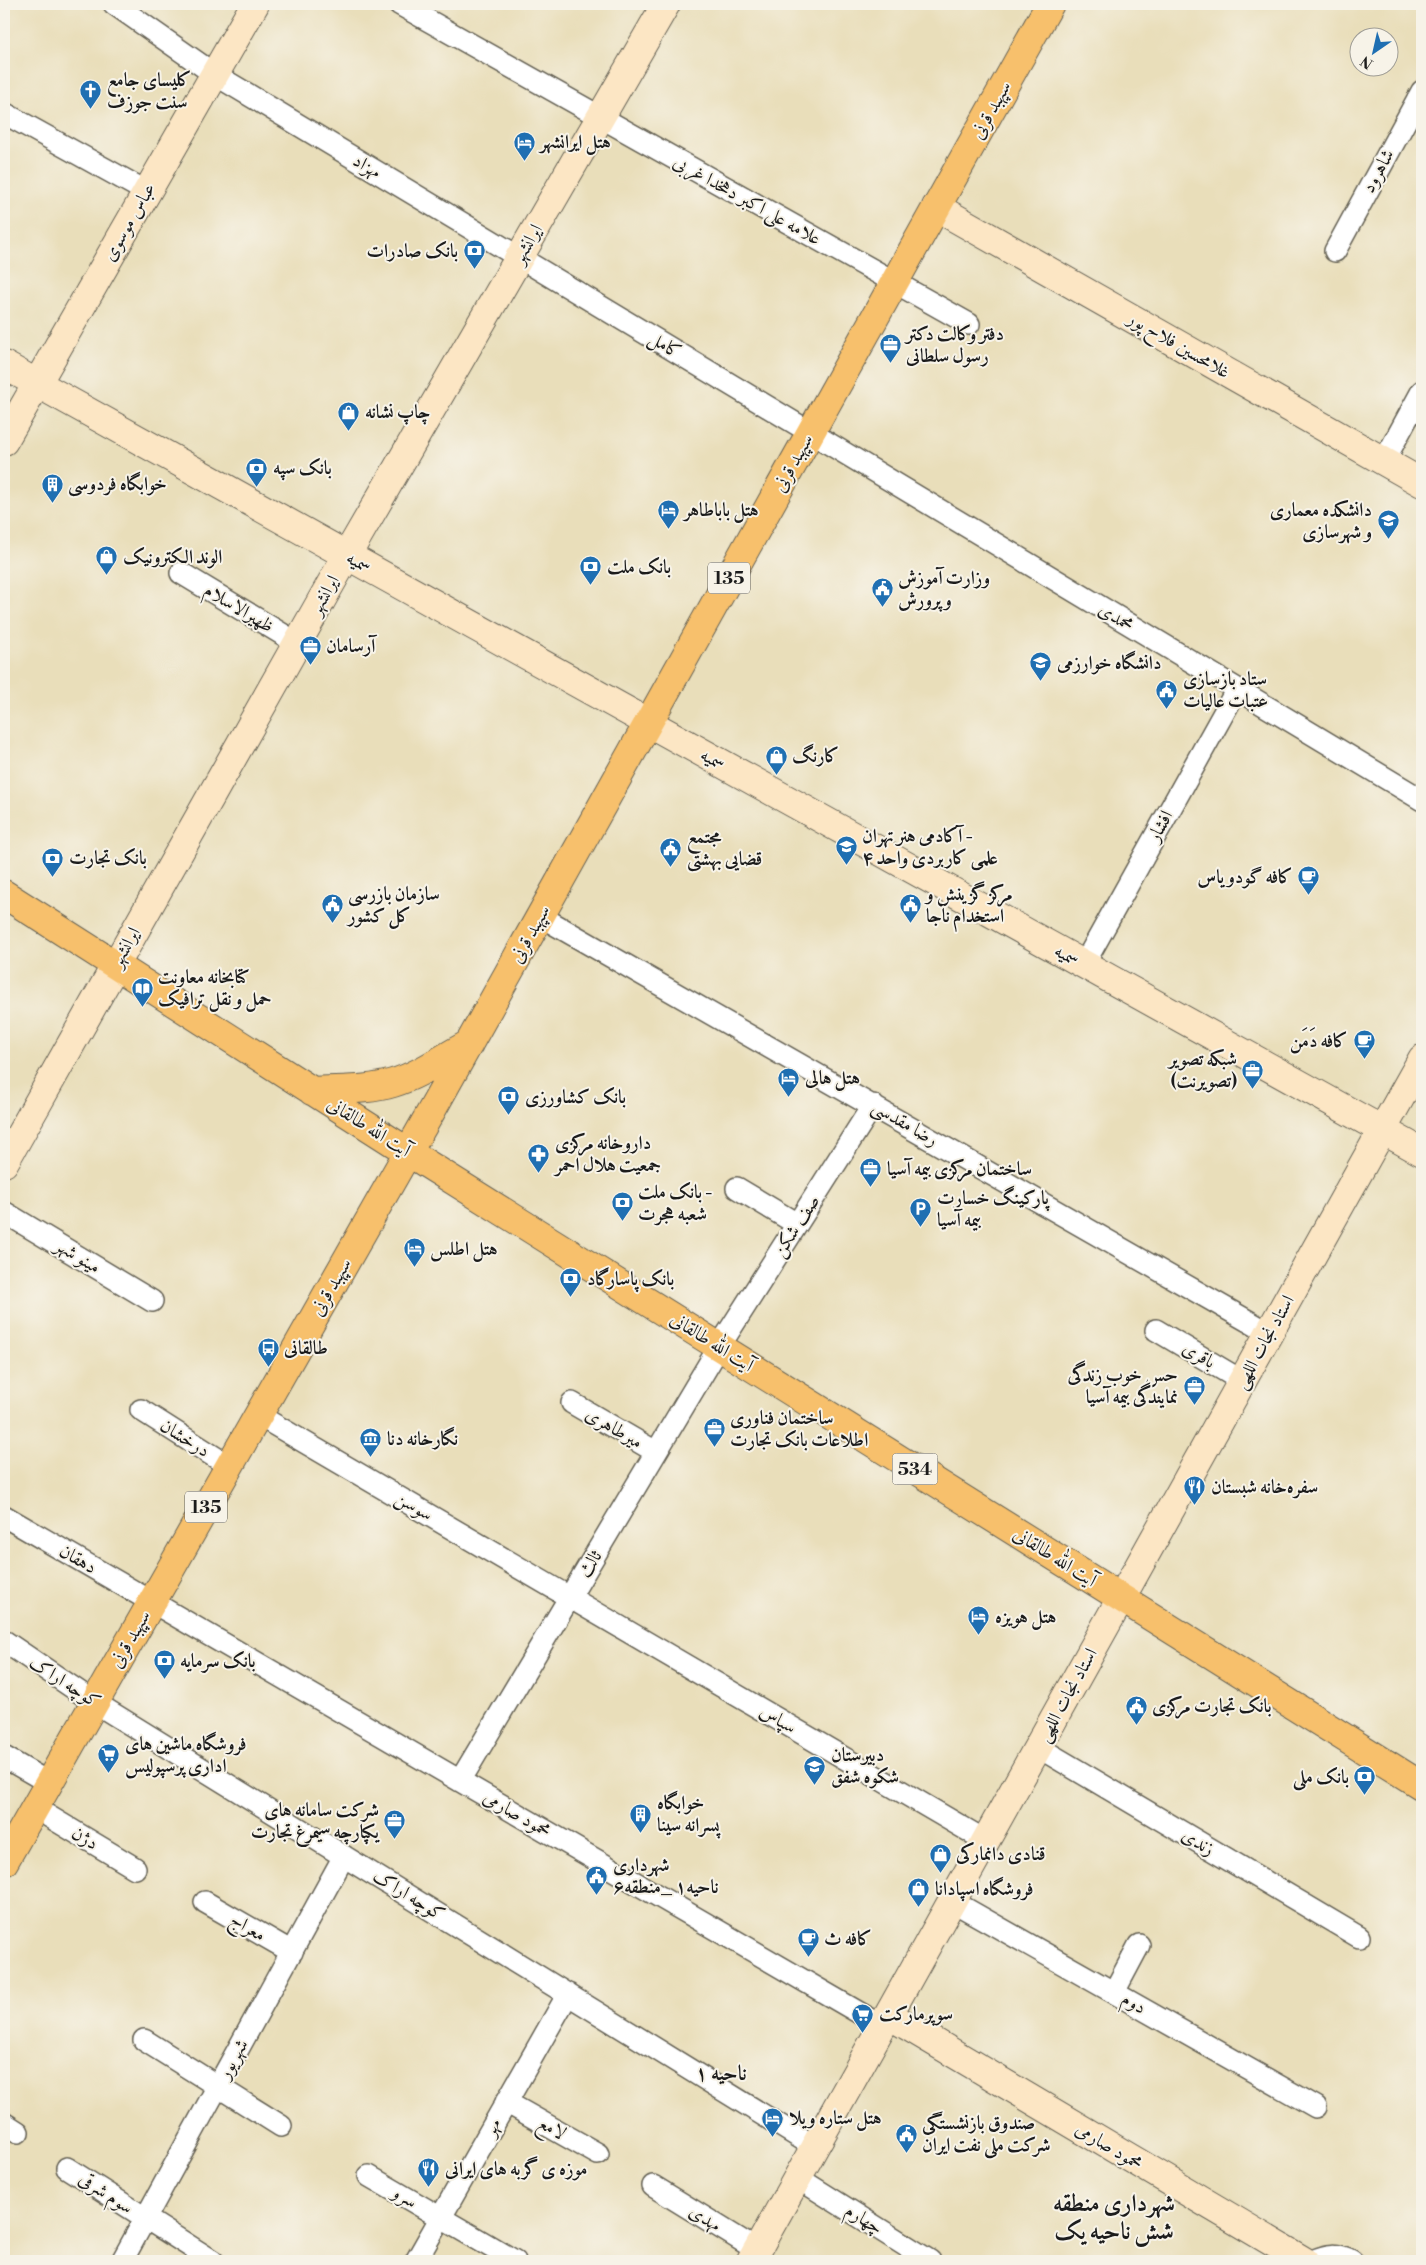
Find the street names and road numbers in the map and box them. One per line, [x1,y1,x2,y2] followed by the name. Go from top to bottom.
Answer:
[965,77,1018,144] street label: سپهبد قرنی
[1356,145,1400,197] street label: شاهرود
[348,148,386,184] street label: مهزاد
[668,149,825,252] street label: علامه علی اکبر دهخدا غربی
[97,178,161,266] street label: عباس موسوی
[505,220,548,270] street label: ایرانشهر
[1119,305,1234,388] street label: غلامحسین فلاح‌ پور
[644,326,686,365] street label: کامل
[767,430,820,497] street label: سپهبد قرنی
[342,545,376,579] street label: سمیه
[708,562,750,594] road number: 135
[302,571,345,621] street label: ایرانشهر
[198,578,278,642] street label: ظهیرالاسلام
[1094,597,1138,637] street label: محمدی
[696,742,730,776] street label: سمیه
[1141,806,1178,848] street label: افشار
[504,901,557,968] street label: سپهبد قرنی
[103,923,146,973] street label: ایرانشهر
[1050,938,1084,972] street label: سمیه
[323,1089,419,1163] street label: آیت الله طالقانی
[867,1094,943,1153] street label: رضا مقدسی
[767,1190,826,1262] street label: صف شکن
[49,1232,105,1279] street label: مینو شهر
[305,1254,358,1321] street label: سپهبد قرنی
[1228,1291,1301,1394] street label: استاد نجات اللهی
[666,1304,762,1378] street label: آیت الله طالقانی
[1178,1336,1220,1374] street label: باقری
[581,1402,647,1454] street label: میرطاهری
[155,1413,215,1463] street label: درخشان
[892,1454,938,1485] road number: 534
[390,1486,437,1527] street label: سوسن
[185,1491,227,1522] road number: 135
[1009,1519,1105,1593] street label: آیت الله طالقانی
[55,1539,101,1579] street label: دهقان
[572,1545,608,1582] street label: ثالث
[104,1606,157,1673] street label: سپهبد قرنی
[1031,1644,1104,1747] street label: استاد نجات اللهی
[24,1650,105,1715] street label: کوچه اراک
[755,1699,801,1739] street label: سپاس
[479,1785,555,1843] street label: محمود صارمی
[67,1821,103,1855] street label: دژن
[1177,1823,1219,1861] street label: زندی
[368,1864,449,1927] street label: کوچه اراک
[223,1907,270,1951] street label: معراج
[1115,1986,1151,2023] street label: دوم
[211,2035,254,2085] street label: شهریور
[531,2110,570,2150] street label: لامع
[476,2114,507,2142] street label: مهر
[1071,2117,1147,2176] street label: محمود صارمی
[72,2166,138,2223] street label: سوم شرقی
[387,2179,422,2214] street label: سرو
[838,2198,887,2243] street label: چهارم
[684,2199,726,2237] street label: مهدی

